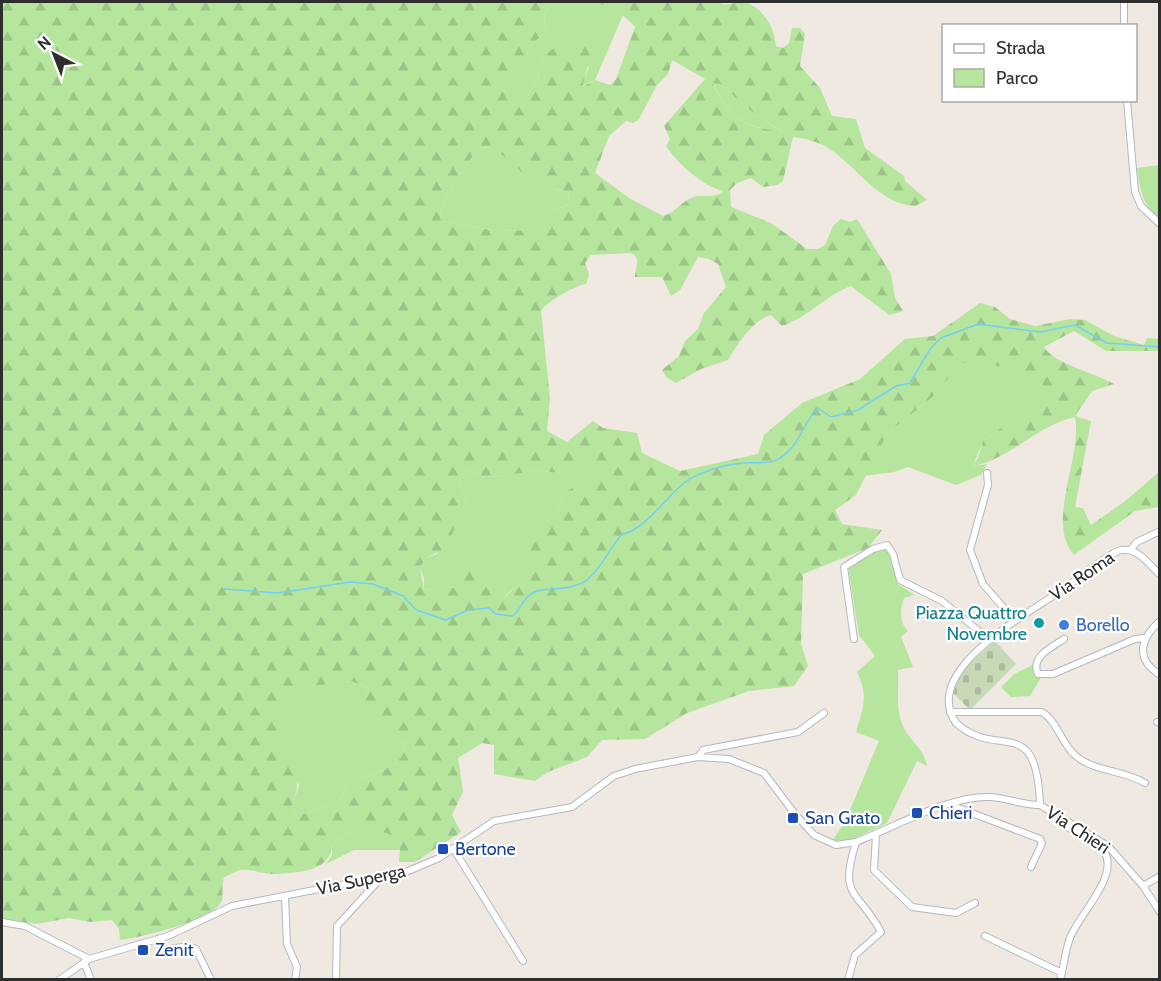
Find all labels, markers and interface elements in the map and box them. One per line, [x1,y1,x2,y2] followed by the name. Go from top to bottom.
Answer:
[24,24,84,84] north arrow
[942,24,1137,102] legend
[34,32,55,54] text: N
[996,37,1046,59] text: Strada
[996,67,1038,89] text: Parco
[1046,546,1119,606] street label: Via Roma
[916,602,1027,645] place label: Piazza Quattro Novembre
[1076,614,1130,636] place label: Borello
[1032,616,1046,630] marker: Piazza Quattro Novembre
[1057,618,1071,632] marker: Borello
[1042,801,1114,859] street label: Via Chieri
[929,802,972,824] place label: Chieri
[910,806,924,820] marker: Chieri
[805,807,880,829] place label: San Grato
[786,811,800,825] marker: San Grato
[455,838,516,860] place label: Bertone
[436,842,450,856] marker: Bertone
[314,860,408,900] street label: Via Superga
[155,939,194,961] place label: Zenit
[136,943,150,957] marker: Zenit

